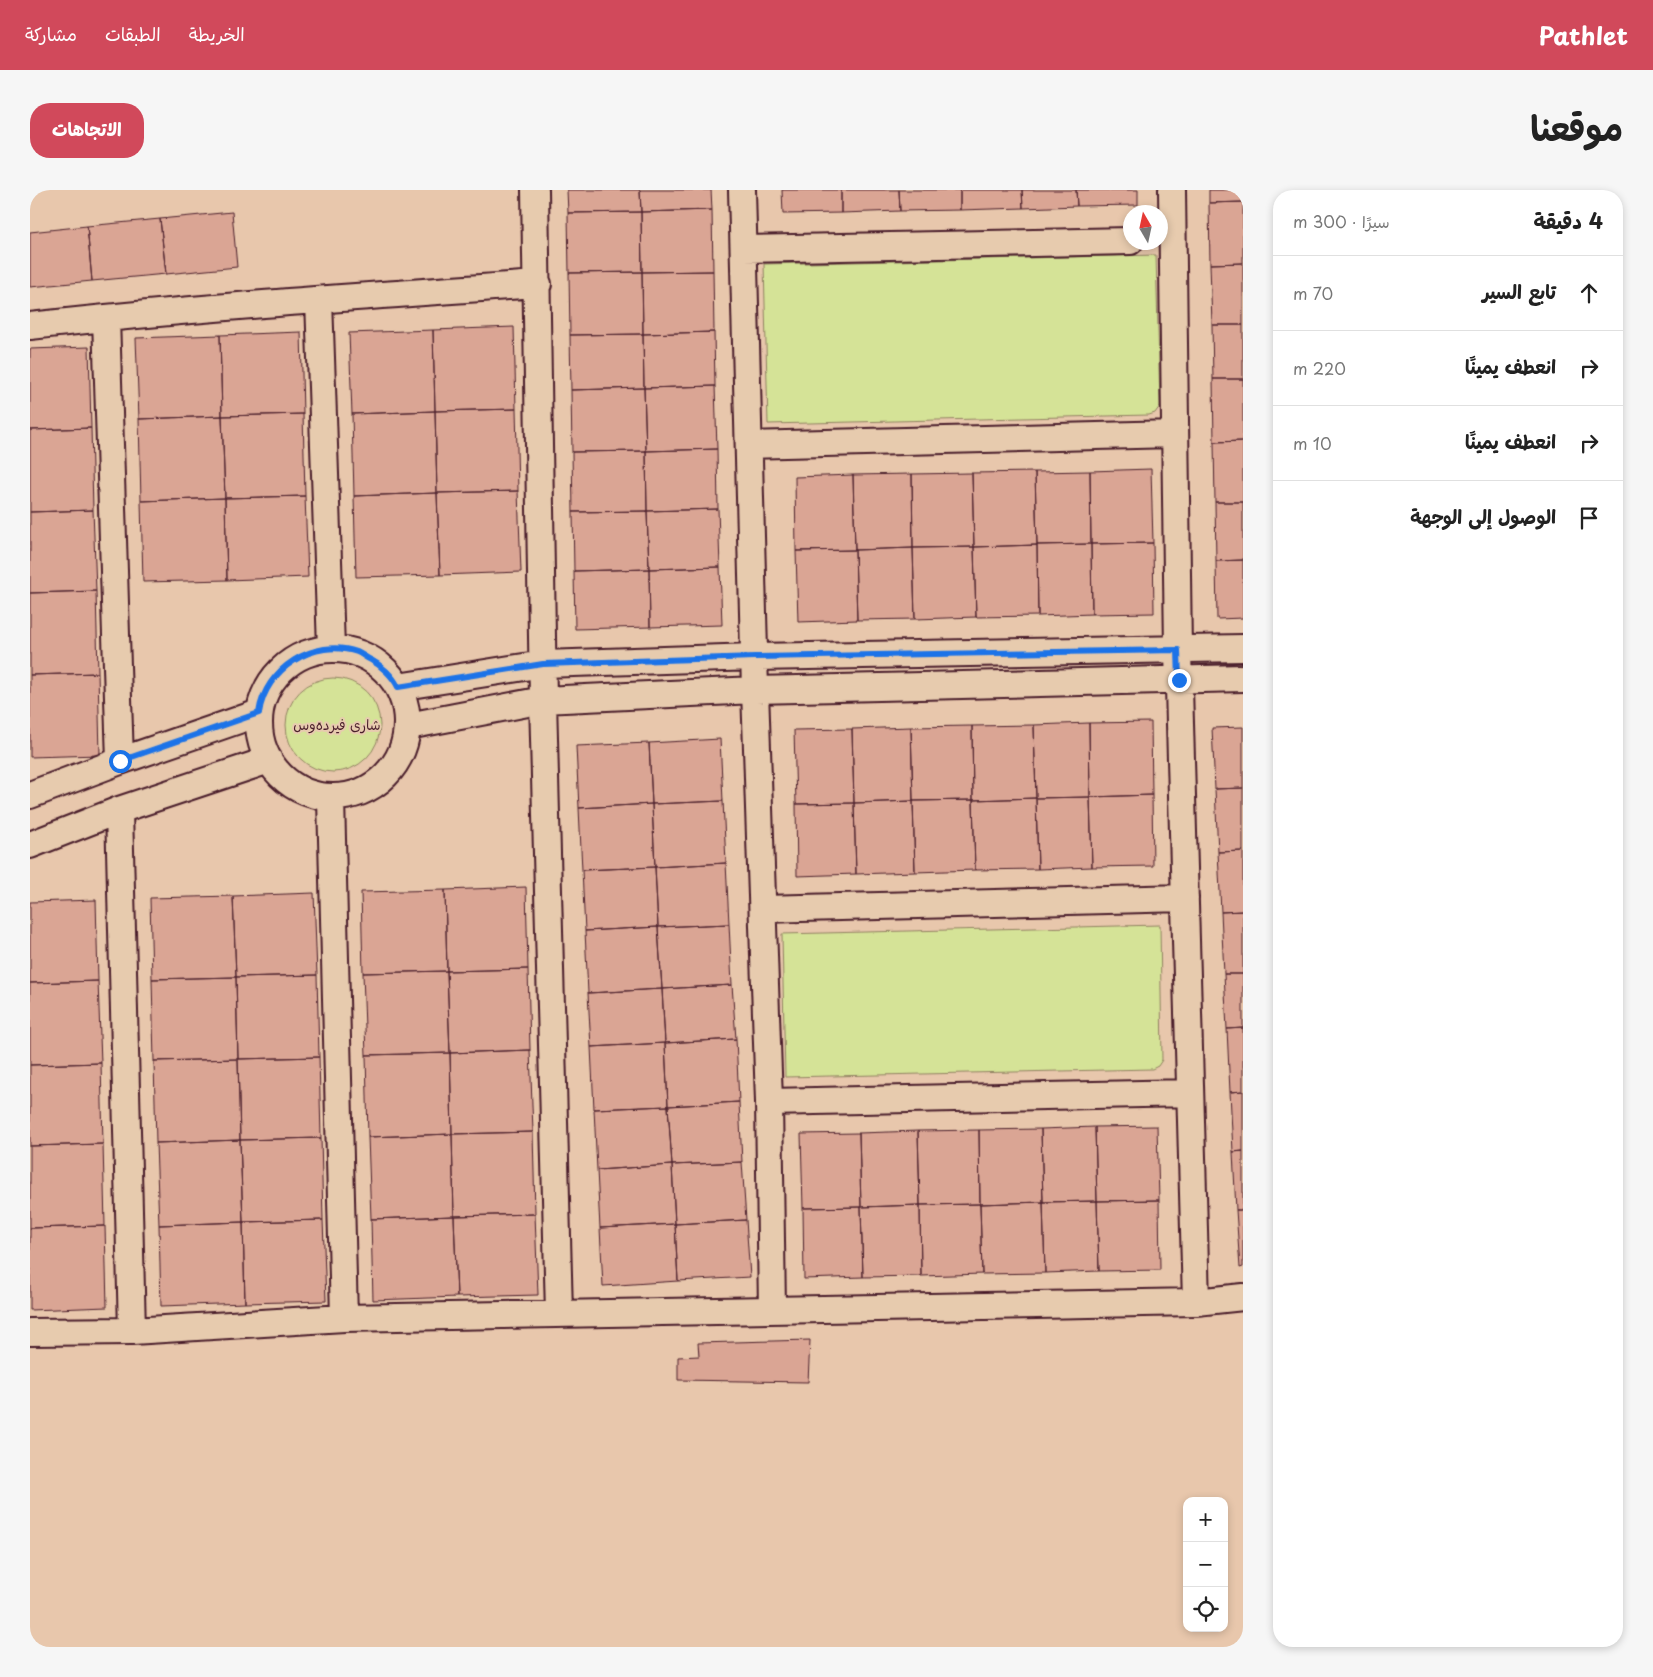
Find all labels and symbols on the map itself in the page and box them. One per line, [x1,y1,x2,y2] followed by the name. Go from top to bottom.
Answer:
[1123,205,1168,250] north arrow
[1168,669,1191,692] route end
[293,714,381,735] district label: شاری فیردەوس
[109,750,132,773] route start

